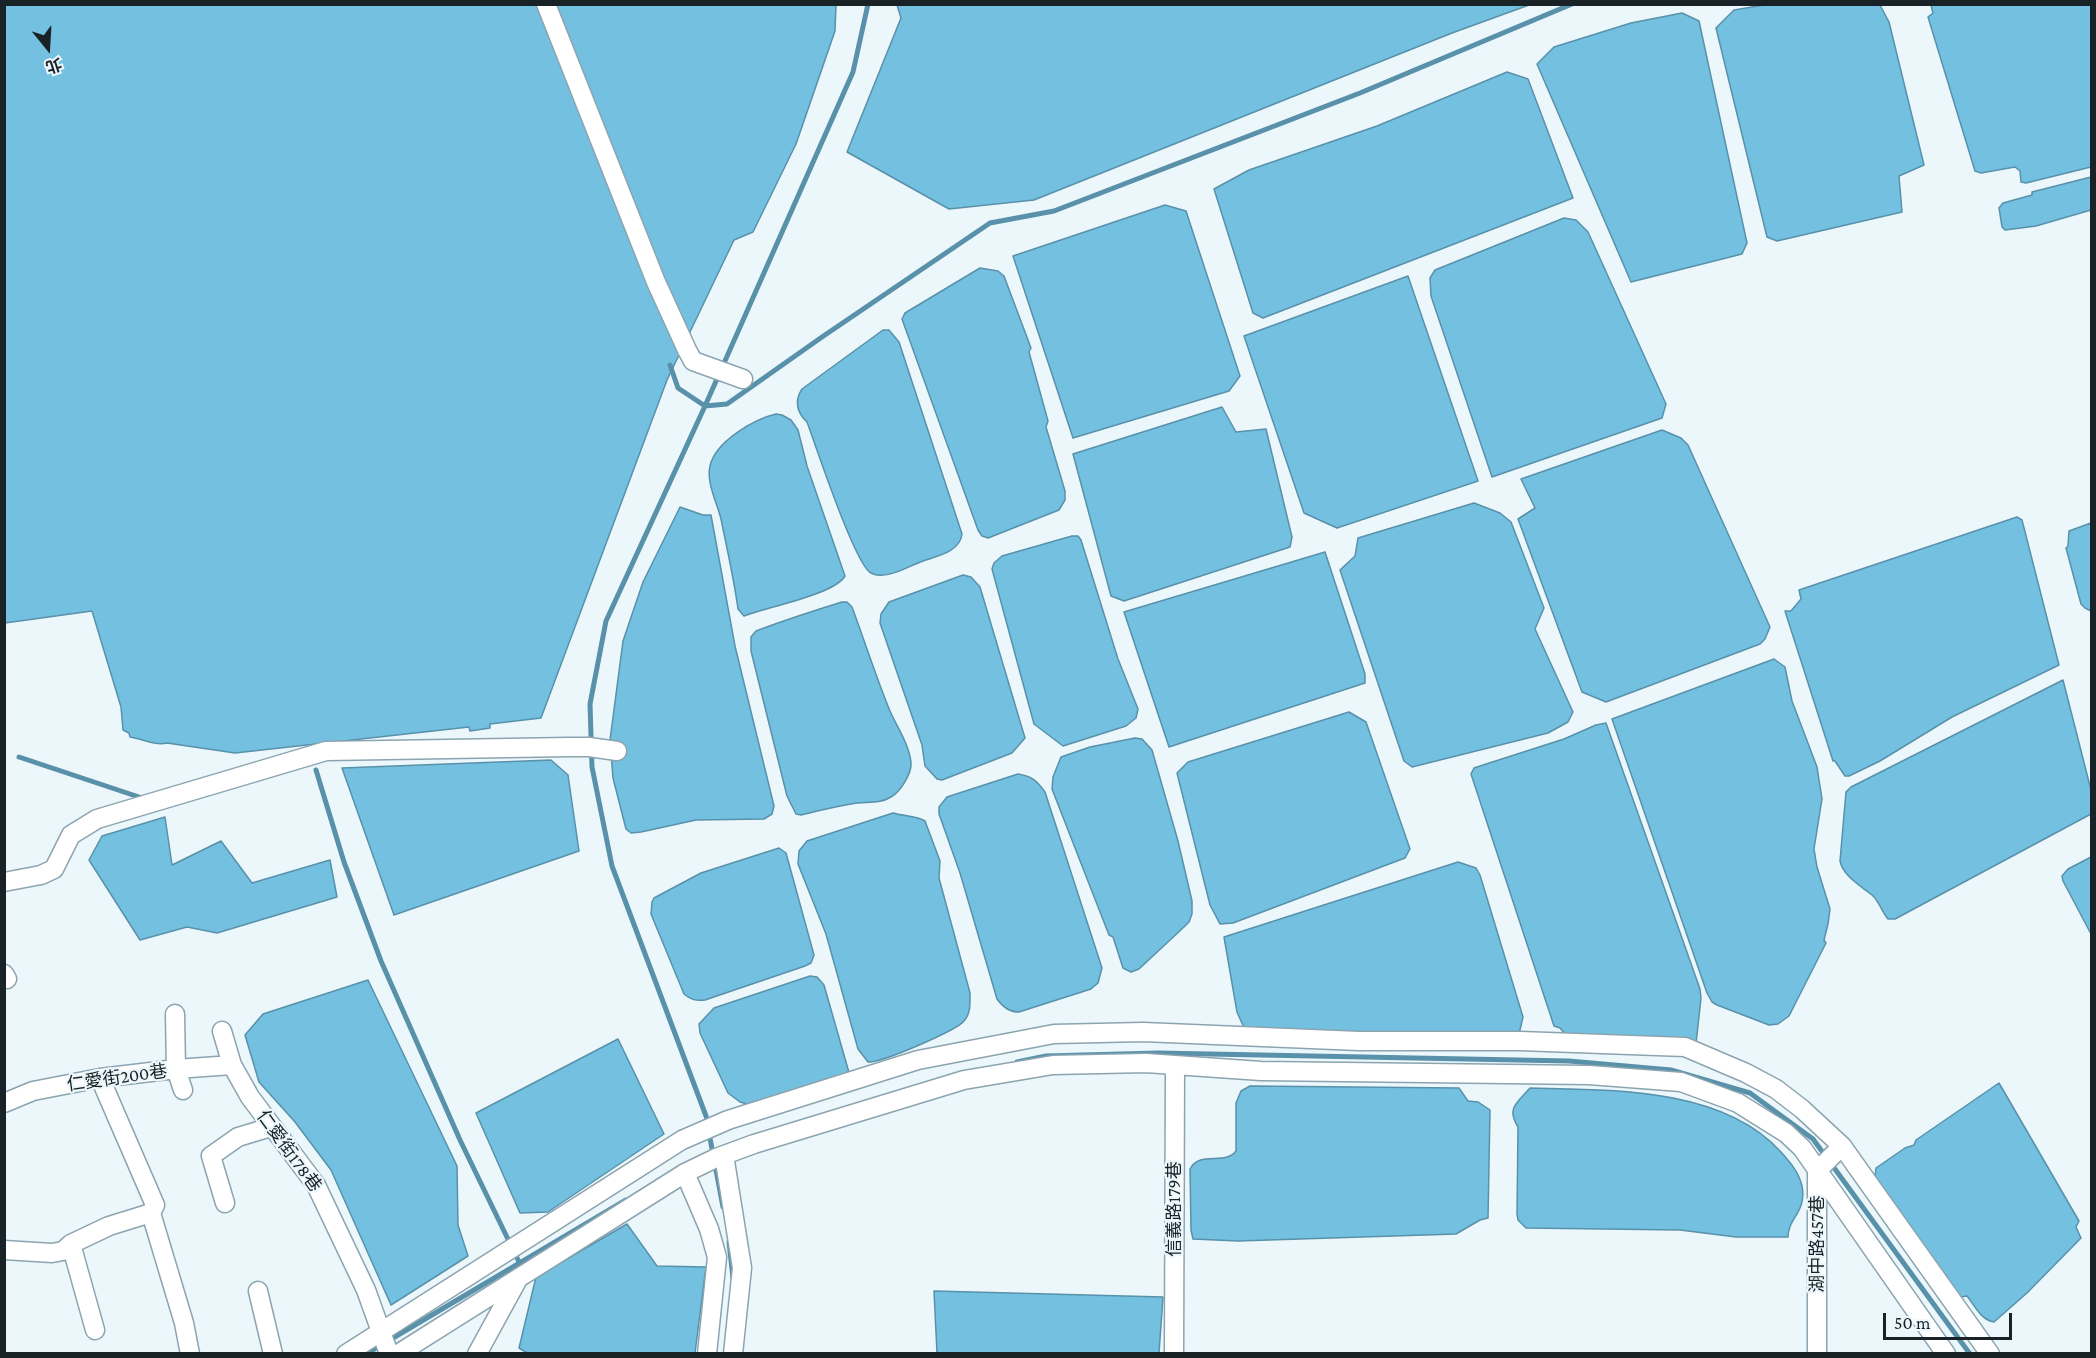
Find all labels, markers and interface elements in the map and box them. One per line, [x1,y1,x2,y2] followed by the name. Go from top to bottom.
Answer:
[18,18,78,78] north arrow
[43,55,64,76] text: 北
[66,1060,168,1096] street label: 仁愛街200巷
[252,1106,326,1196] street label: 仁愛街178巷
[1163,1161,1185,1257] street label: 信義路179巷
[1806,1195,1828,1293] street label: 湖中路457巷
[1886,1301,2015,1339] scale bar
[1894,1313,1931,1333] text: 50 m

